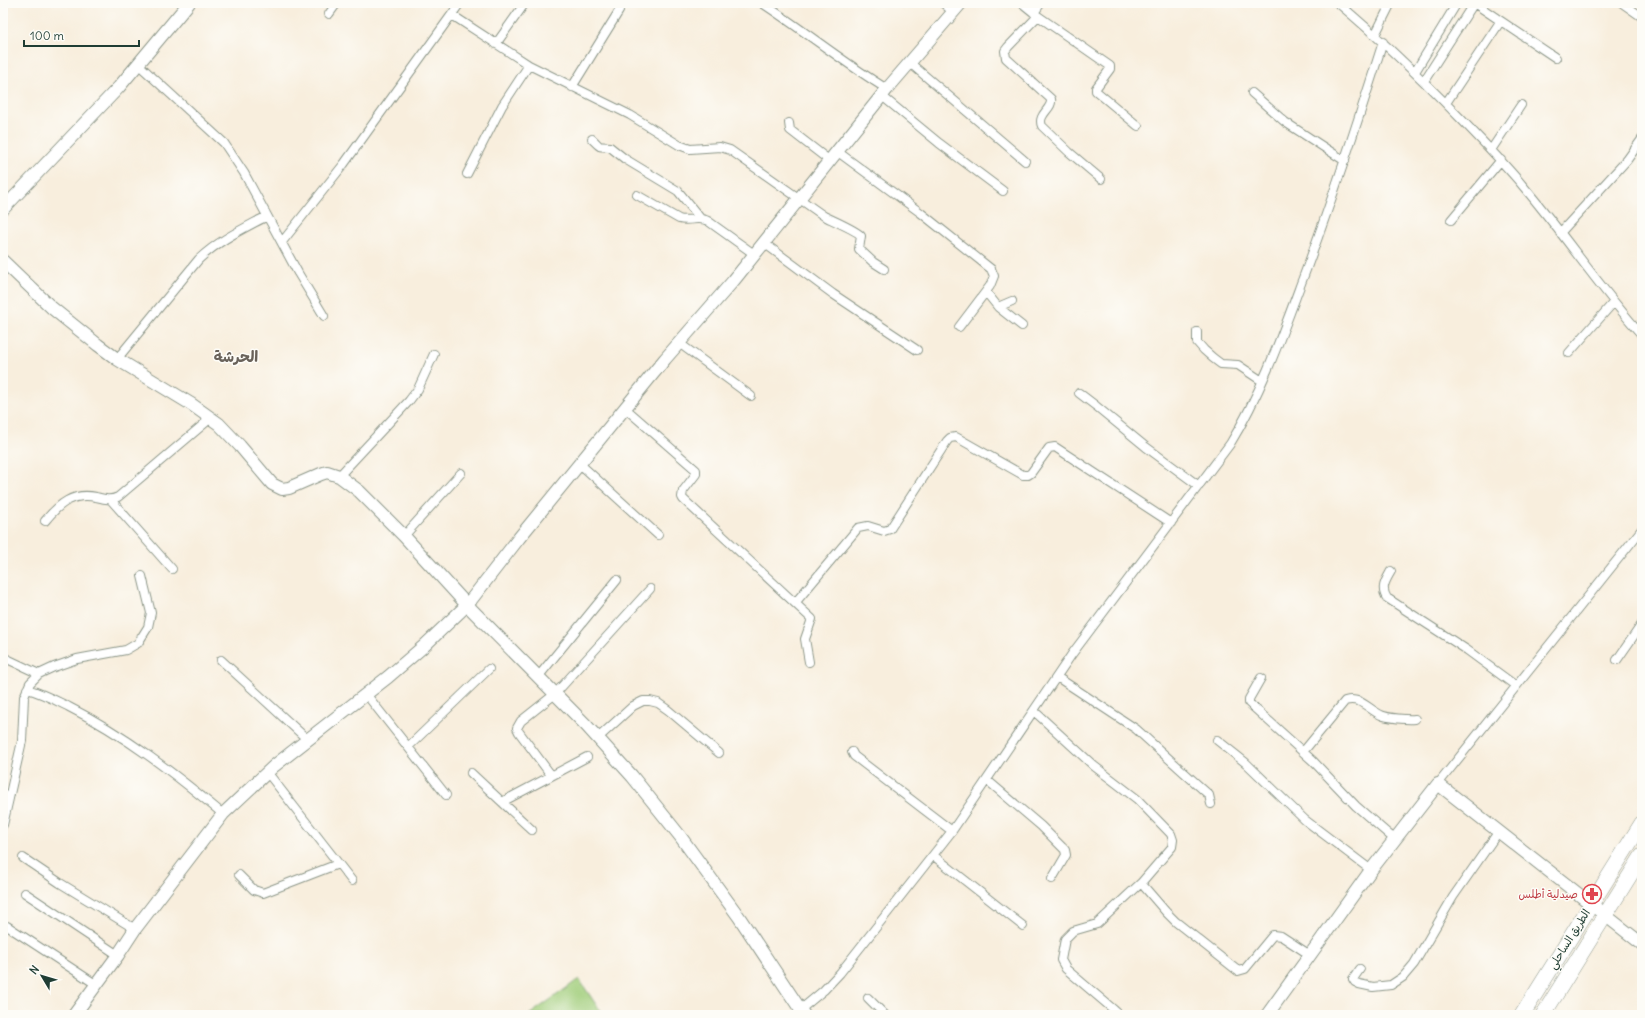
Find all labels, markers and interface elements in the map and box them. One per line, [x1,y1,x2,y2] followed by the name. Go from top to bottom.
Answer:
[24,22,139,48] scale bar
[30,28,64,43] text: 100 m
[214,347,258,366] district label: الحرشة
[1581,883,1603,905] pharmacy icon: صيدلية أطلس
[1519,887,1578,901] place label: صيدلية أطلس
[1545,906,1596,974] street label: الطريق الساحلي
[22,956,62,996] north arrow
[26,963,42,977] text: N

